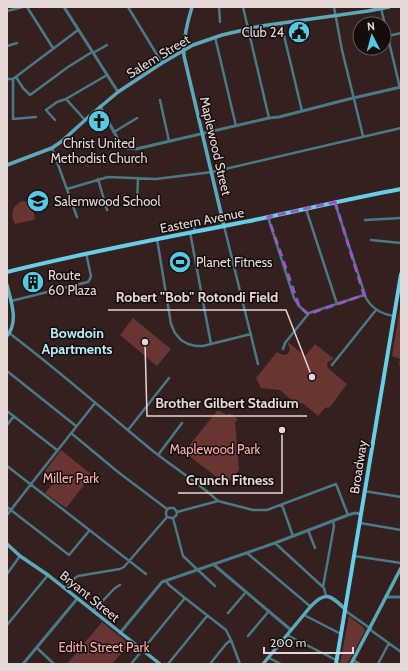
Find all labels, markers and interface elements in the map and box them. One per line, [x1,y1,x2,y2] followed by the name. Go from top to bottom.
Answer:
[352,16,392,56] north arrow
[286,19,312,45] public building icon: Club 24
[366,19,376,33] text: N
[242,24,284,40] place label: Club 24
[123,30,193,81] street label: Salem Street
[197,95,235,198] street label: Maplewood Street
[86,108,112,134] church icon: Christ United Methodist Church
[50,135,148,166] place label: Christ United Methodist Church
[25,188,51,214] school or university icon: Salemwood School
[54,193,161,209] place label: Salemwood School
[159,204,246,236] street label: Eastern Avenue
[167,249,193,275] sports icon: Planet Fitness
[196,254,273,270] place label: Planet Fitness
[48,267,97,298] place label: Route 60 Plaza
[20,269,46,295] building icon: Route 60 Plaza
[108,284,286,310] callout: Robert "Bob" Rotondi Field
[116,288,278,306] text: Robert "Bob" Rotondi Field
[42,324,113,358] district label: Bowdoin Apartments
[147,390,307,416] callout: Brother Gilbert Stadium
[155,394,299,412] text: Brother Gilbert Stadium
[346,439,370,495] street label: Broadway
[170,441,261,457] park label: Maplewood Park
[178,467,282,493] callout: Crunch Fitness
[43,470,99,486] park label: Miller Park
[186,471,274,489] text: Crunch Fitness
[57,567,124,625] street label: Bryant Street
[264,629,353,655] scale bar
[270,635,306,650] text: 200 m
[58,639,150,655] park label: Edith Street Park

